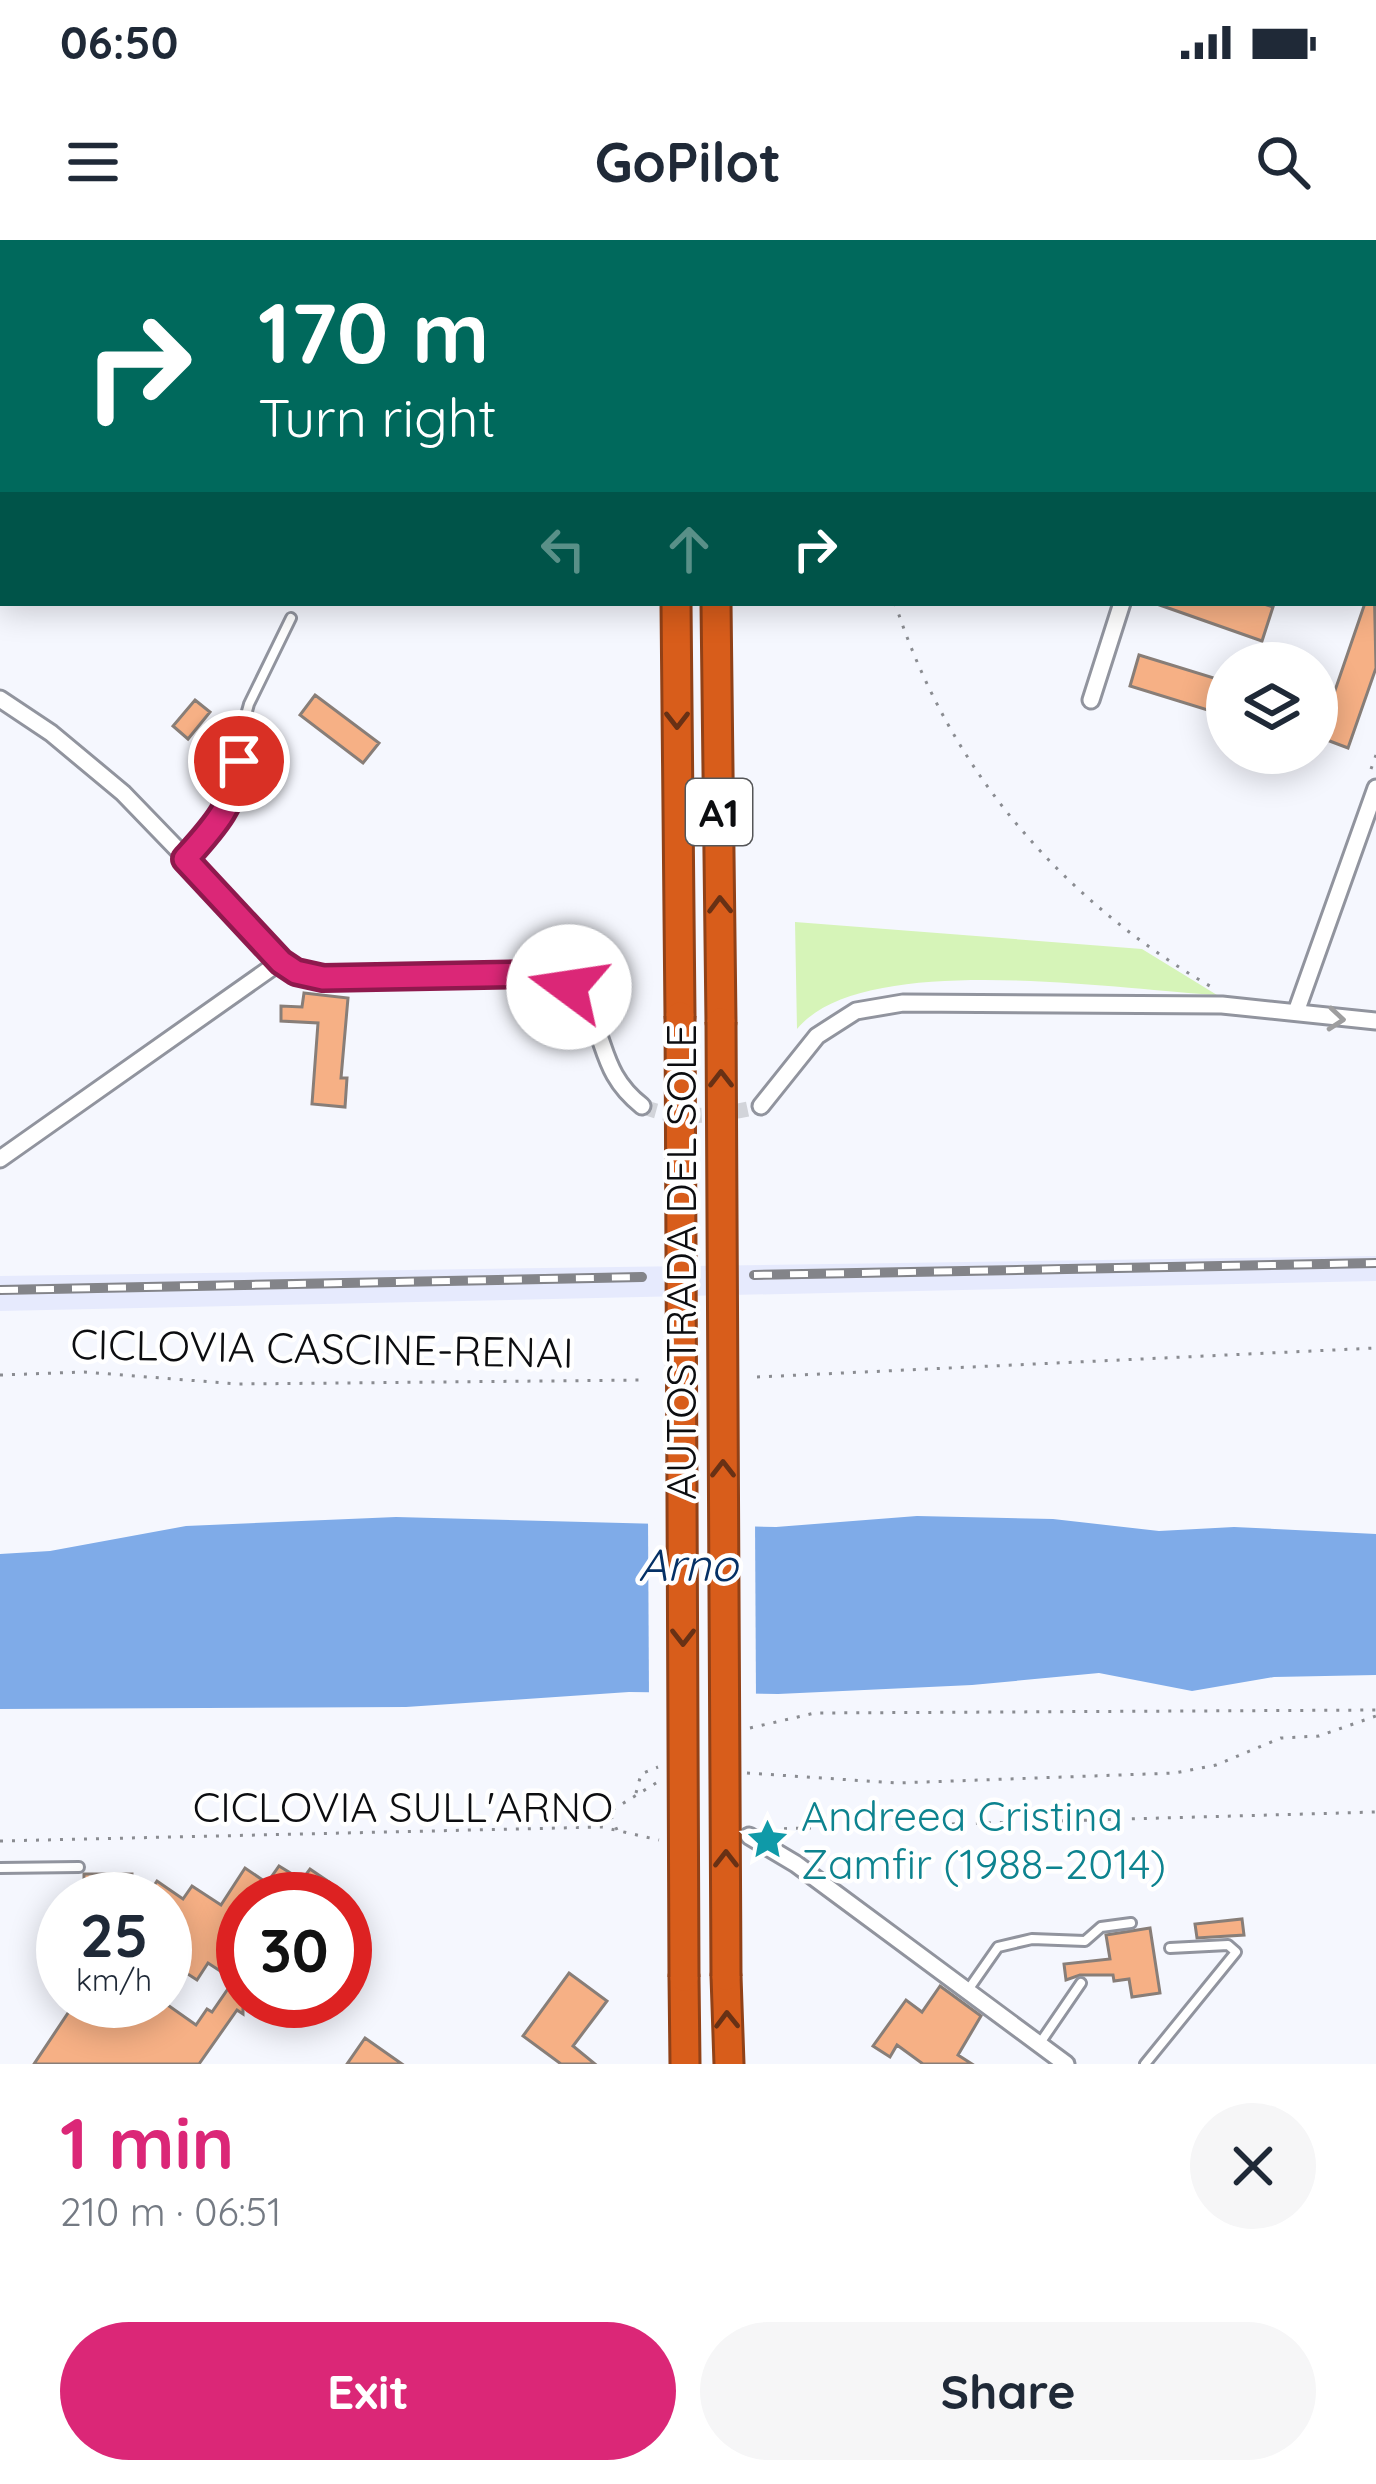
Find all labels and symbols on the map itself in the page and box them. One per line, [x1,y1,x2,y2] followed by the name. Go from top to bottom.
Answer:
[188,710,290,812] pin
[664,711,690,730] one-way arrow
[686,779,752,845] road number: A1
[707,895,733,914] one-way arrow
[506,924,632,1050] position arrow
[1327,1006,1346,1031] one-way arrow
[654,1024,707,1500] street label: AUTOSTRADA DEL SOLE
[708,1069,734,1087] one-way arrow
[70,1317,574,1379] street label: CICLOVIA CASCINE-RENAI
[711,1459,737,1478] one-way arrow
[638,1536,740,1592] water label: Arno
[670,1629,696,1647] one-way arrow
[193,1780,613,1833] street label: CICLOVIA SULL'ARNO
[801,1789,1166,1890] place label: Andreea Cristina Zamfir (1988–2014)
[744,1816,790,1862] place icon: Andreea Cristina Zamfir (1988–2014)
[713,1849,739,1867] one-way arrow
[216,1872,372,2028] speed limit sign: 30
[715,2010,741,2029] one-way arrow

